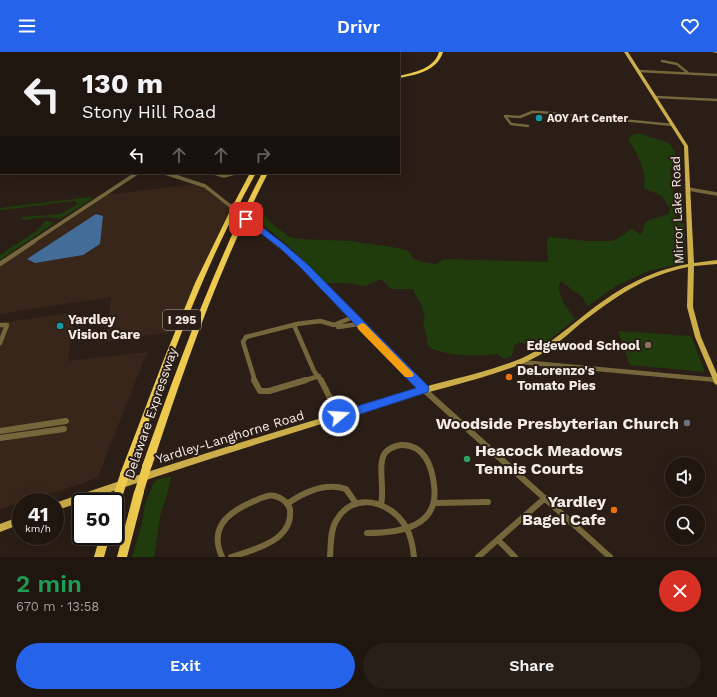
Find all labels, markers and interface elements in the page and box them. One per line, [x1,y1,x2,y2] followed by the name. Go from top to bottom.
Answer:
[16,15,38,37] icon: menu
[679,15,701,37] icon: heart
[337,16,380,37] text: Drivr
[82,67,163,100] text: 130 m
[16,68,68,120] icon: left
[82,101,216,122] text: Stony Hill Road
[547,112,628,125] place label: AOY Art Center
[534,113,544,123] marker: AOY Art Center
[126,144,148,166] icon: left
[168,144,190,166] icon: ahead
[210,144,232,166] icon: ahead
[252,144,274,166] icon: right
[668,156,686,264] street label: Mirror Lake Road
[229,202,263,236] pin
[235,208,257,230] icon: arrive
[163,310,201,330] road number: I 295
[68,312,141,342] place label: Yardley Vision Care
[55,321,65,331] marker: Yardley Vision Care
[527,338,641,353] place label: Edgewood School
[643,340,653,350] marker: Edgewood School
[122,346,180,480] street label: Delaware Expressway
[517,363,596,393] place label: DeLorenzo's Tomato Pies
[504,372,514,382] marker: DeLorenzo's Tomato Pies
[318,395,360,437] position arrow
[154,407,306,467] street label: Yardley-Langhorne Road
[436,414,679,433] place label: Woodside Presbyterian Church
[682,418,692,428] marker: Woodside Presbyterian Church
[475,441,623,478] place label: Heacock Meadows Tennis Courts
[462,454,472,464] marker: Heacock Meadows Tennis Courts
[665,457,705,545] map controls
[665,457,705,497] button: sound
[522,492,607,529] place label: Yardley Bagel Cafe
[72,493,124,545] speed limit sign: 50
[27,502,49,526] text: 41
[609,505,619,515] marker: Yardley Bagel Cafe
[665,505,705,545] button: search
[25,523,51,534] text: km/h
[16,570,82,598] text: 2 min
[659,570,701,612] button: close
[16,599,99,614] text: 670 m · 13:58
[16,643,355,689] button: Exit
[363,643,701,689] button: Share

